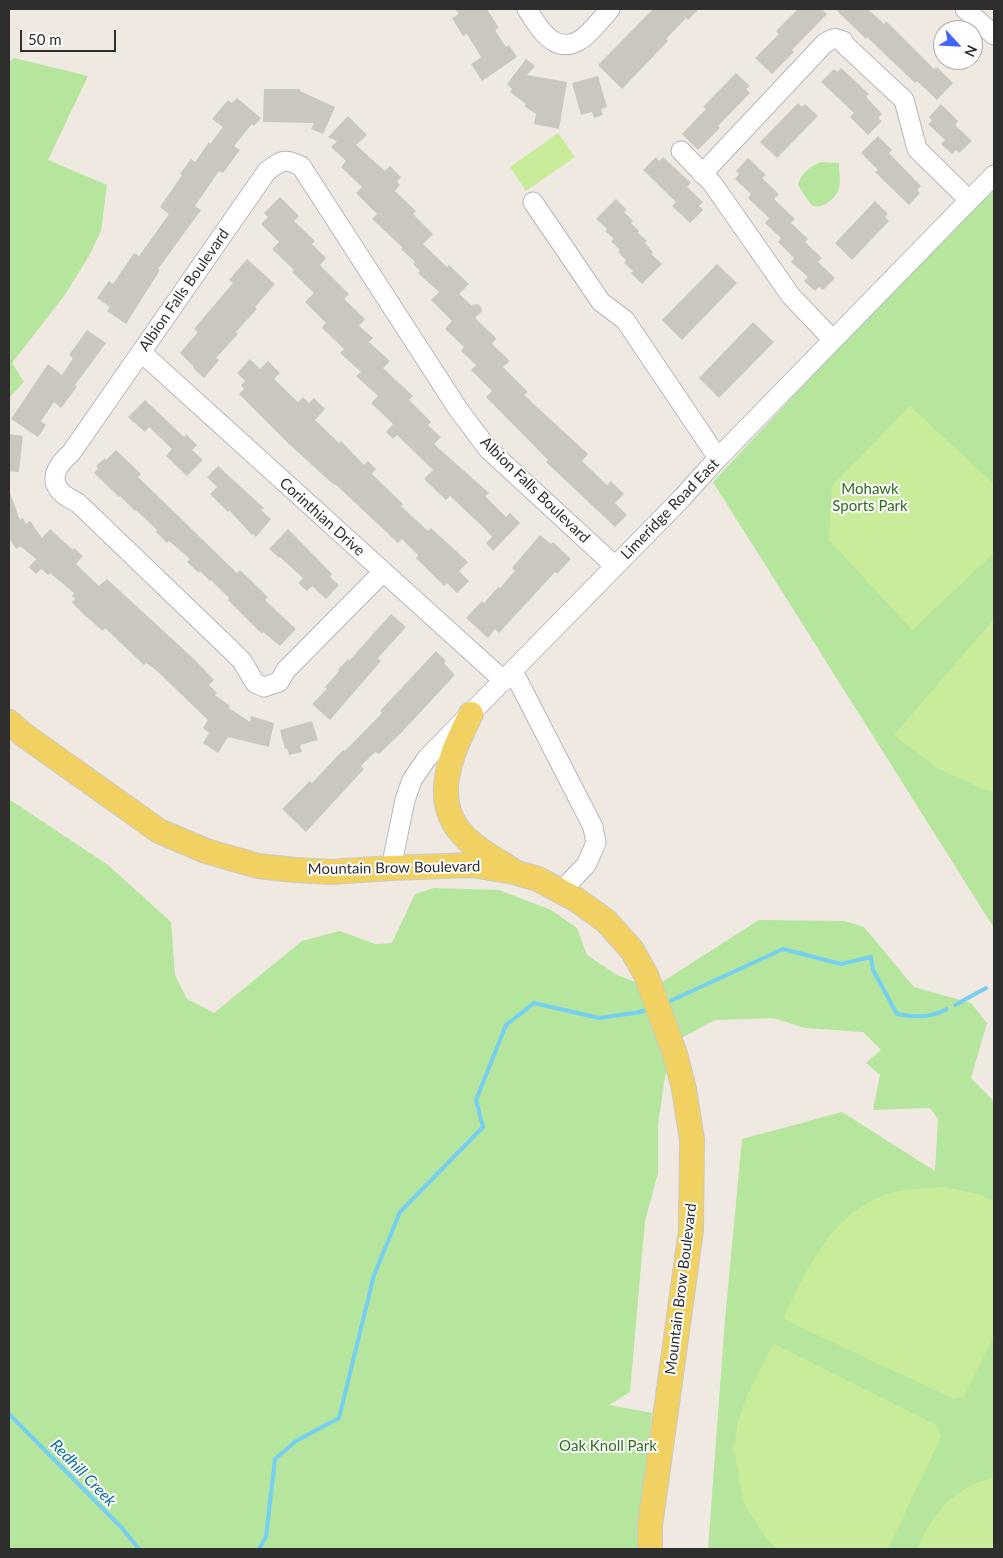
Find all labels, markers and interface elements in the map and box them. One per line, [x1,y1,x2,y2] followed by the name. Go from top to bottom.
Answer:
[22,20,119,52] scale bar
[933,20,983,70] north arrow
[28,30,62,48] text: 50 m
[961,43,981,60] text: N
[135,225,233,355] street label: Albion Falls Boulevard
[477,433,593,547] street label: Albion Falls Boulevard
[617,455,723,563] street label: Limeridge Road East
[276,474,368,560] street label: Corinthian Drive
[832,480,908,515] park label: Mohawk Sports Park
[308,857,480,879] street label: Mountain Brow Boulevard
[662,1202,700,1376] street label: Mountain Brow Boulevard
[46,1435,120,1511] water label: Redhill Creek
[559,1437,657,1455] park label: Oak Knoll Park

